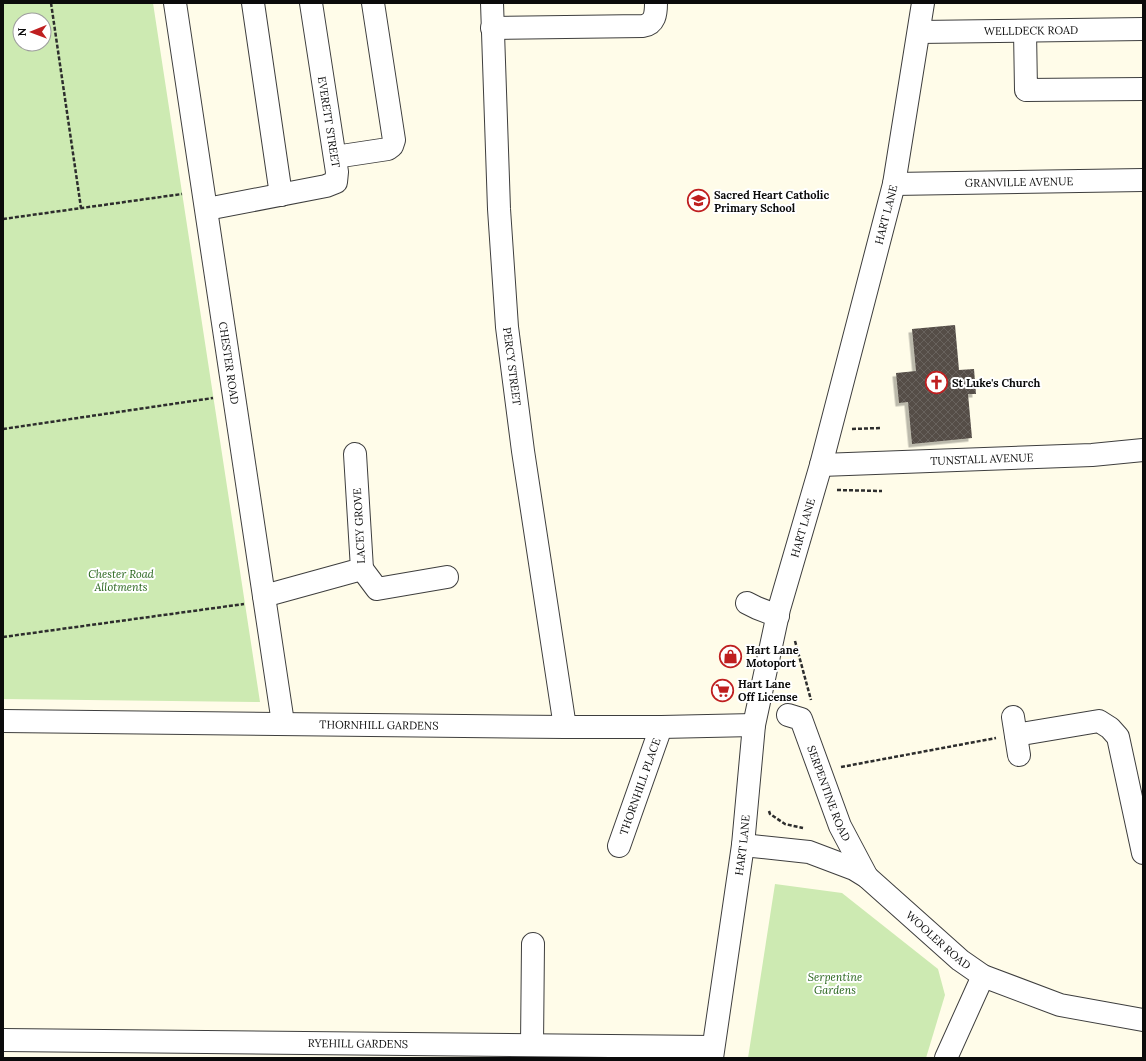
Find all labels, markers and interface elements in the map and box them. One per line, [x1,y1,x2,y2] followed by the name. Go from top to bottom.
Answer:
[12,12,52,52] north arrow
[984,23,1078,38] street label: WELLDECK ROAD
[15,27,29,37] text: N
[315,75,343,169] street label: EVERETT STREET
[965,174,1073,190] street label: GRANVILLE AVENUE
[872,183,901,246] street label: HART LANE
[686,188,712,214] school or university icon: Sacred Heart Catholic Primary School
[714,188,829,215] place label: Sacred Heart Catholic Primary School
[216,321,242,405] street label: CHESTER ROAD
[500,326,524,406] street label: PERCY STREET
[923,370,949,396] church icon: St Luke's Church
[952,376,1040,390] place label: St Luke's Church
[930,450,1034,468] street label: TUNSTALL AVENUE
[350,488,368,564] street label: LACEY GROVE
[787,496,818,559] street label: HART LANE
[88,567,155,594] park label: Chester Road Allotments
[717,643,743,669] shop icon: Hart Lane Motoport
[746,643,799,670] place label: Hart Lane Motoport
[710,677,736,703] supermarket icon: Hart Lane Off License
[738,677,798,704] place label: Hart Lane Off License
[319,717,439,733] street label: THORNHILL GARDENS
[616,736,664,837] street label: THORNHILL PLACE
[804,744,854,844] street label: SERPENTINE ROAD
[732,814,753,876] street label: HART LANE
[903,908,973,972] street label: WOOLER ROAD
[808,970,862,997] park label: Serpentine Gardens
[308,1036,408,1051] street label: RYEHILL GARDENS

